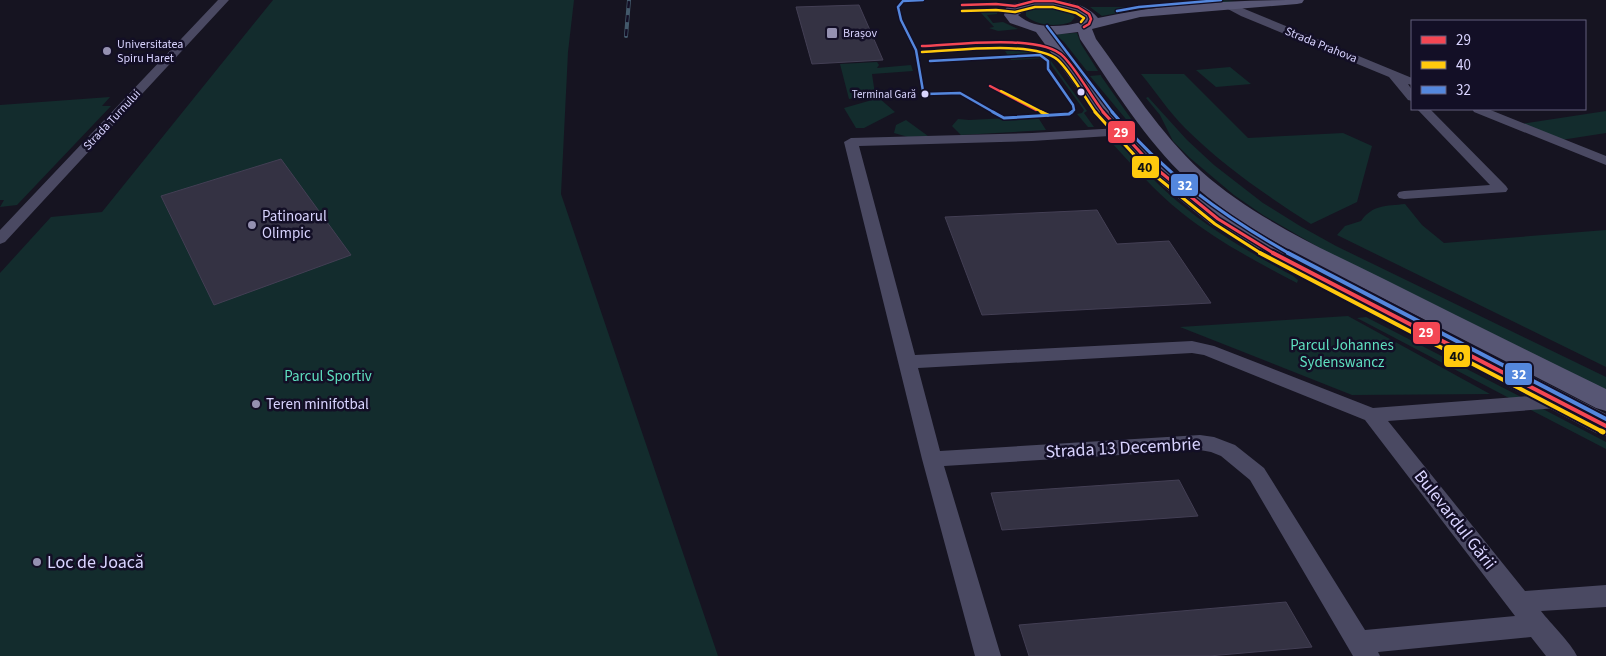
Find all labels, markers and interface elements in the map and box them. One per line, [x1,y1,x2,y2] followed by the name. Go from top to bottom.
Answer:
[1411,20,1586,110] legend
[1282,23,1360,67] street label: Strada Prahova
[843,25,877,42] place label: Brașov
[825,26,839,40] marker: Brașov
[1456,30,1471,51] text: 29
[117,36,183,67] place label: Universitatea Spiru Haret
[101,45,113,57] marker: Universitatea Spiru Haret
[1456,55,1471,76] text: 40
[1456,80,1471,101] text: 32
[79,86,145,154] street label: Strada Turnului
[852,87,916,102] place label: Terminal Gară
[1076,87,1086,97] unlabelled marker
[920,89,930,99] marker: Terminal Gară
[1107,120,1136,144] line badge: 29
[1114,123,1128,143] text: 29
[1131,155,1160,179] line badge: 40
[1138,158,1152,178] text: 40
[1170,173,1199,197] line badge: 32
[1178,176,1192,196] text: 32
[262,206,327,244] place label: Patinoarul Olimpic
[246,219,258,231] marker: Patinoarul Olimpic
[1412,321,1441,345] line badge: 29
[1419,323,1433,343] text: 29
[1290,335,1394,373] park label: Parcul Johannes Sydenswancz
[1443,344,1471,368] line badge: 40
[1450,347,1464,367] text: 40
[1504,362,1533,386] line badge: 32
[1512,365,1526,385] text: 32
[284,366,372,387] park label: Parcul Sportiv
[266,394,369,415] place label: Teren minifotbal
[250,398,262,410] marker: Teren minifotbal
[1045,431,1201,465] street label: Strada 13 Decembrie
[1408,465,1502,575] street label: Bulevardul Gării
[47,550,144,575] place label: Loc de Joacă
[31,556,43,568] marker: Loc de Joacă

